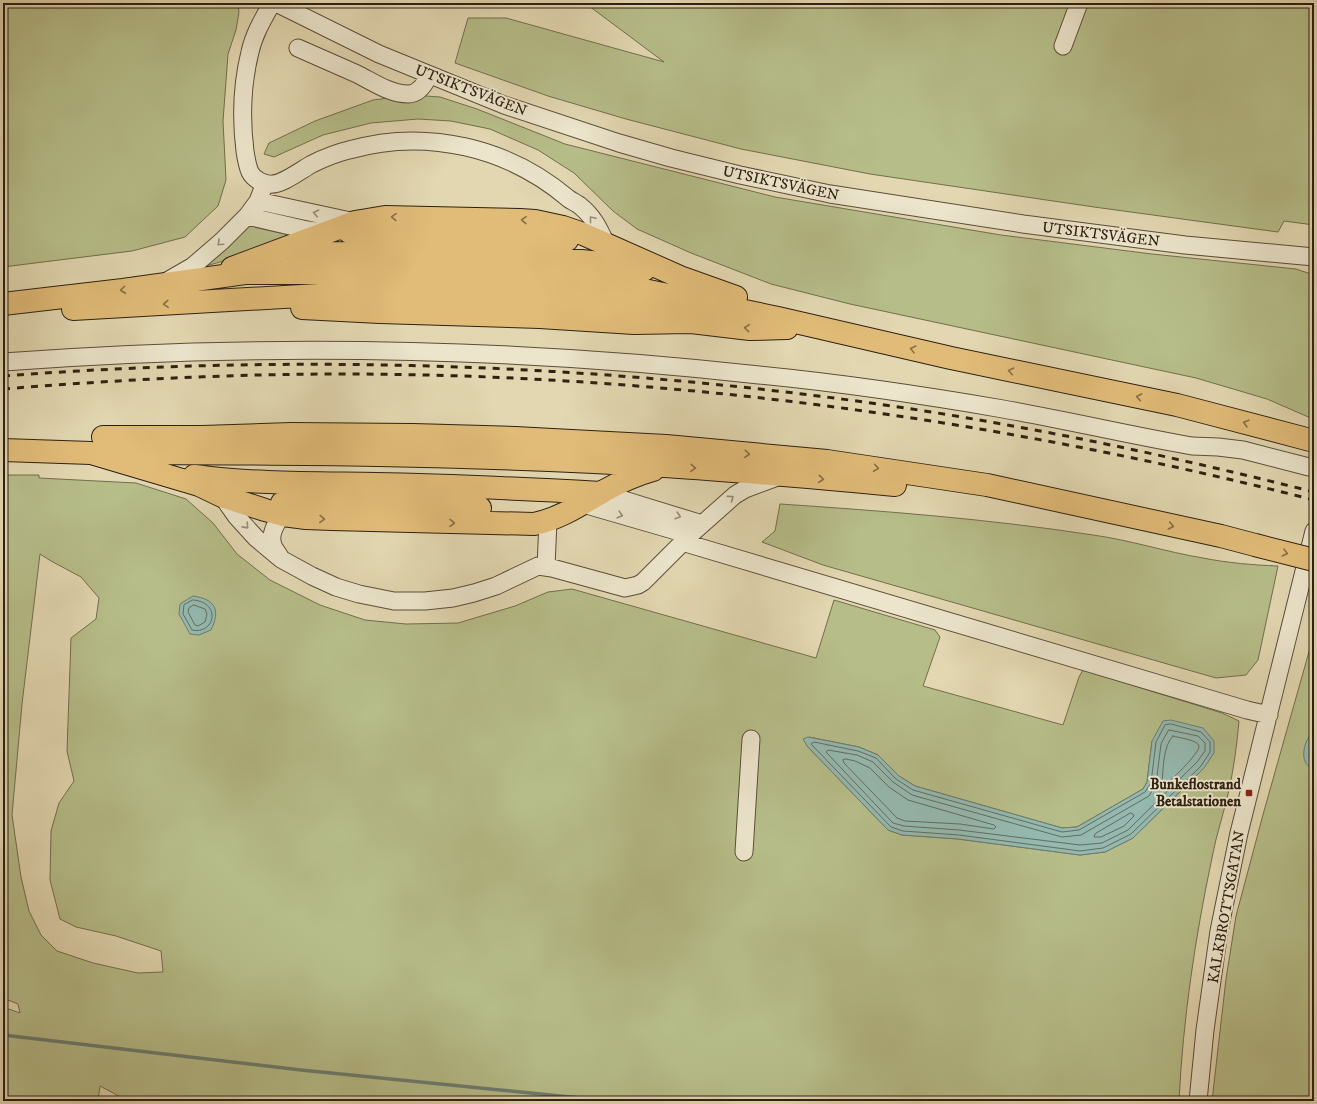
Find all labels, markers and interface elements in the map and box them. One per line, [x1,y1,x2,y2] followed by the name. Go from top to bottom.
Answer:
[412,60,529,121] street label: UTSIKTSVÄGEN
[721,162,841,205] street label: UTSIKTSVÄGEN
[313,210,320,218] one-way arrow
[391,213,397,221] one-way arrow
[521,216,527,225] one-way arrow
[590,217,597,224] one-way arrow
[1041,218,1161,251] street label: UTSIKTSVÄGEN
[217,239,224,246] one-way arrow
[120,285,126,294] one-way arrow
[163,300,169,309] one-way arrow
[744,324,750,333] one-way arrow
[910,345,917,354] one-way arrow
[1008,367,1015,375] one-way arrow
[1136,393,1142,401] one-way arrow
[1243,419,1250,428] one-way arrow
[744,449,750,458] one-way arrow
[873,463,879,472] one-way arrow
[690,464,696,473] one-way arrow
[818,474,824,483] one-way arrow
[727,495,734,503] one-way arrow
[616,510,623,519] one-way arrow
[674,512,681,520] one-way arrow
[319,515,325,523] one-way arrow
[449,518,455,527] one-way arrow
[1168,521,1174,529] one-way arrow
[241,522,248,529] one-way arrow
[1281,548,1288,556] one-way arrow
[1150,775,1242,811] place label: Bunkeflostrand Betalstationen
[1244,788,1254,798] marker: Bunkeflostrand Betalstationen
[1204,829,1249,985] street label: KALKBROTTSGATAN

